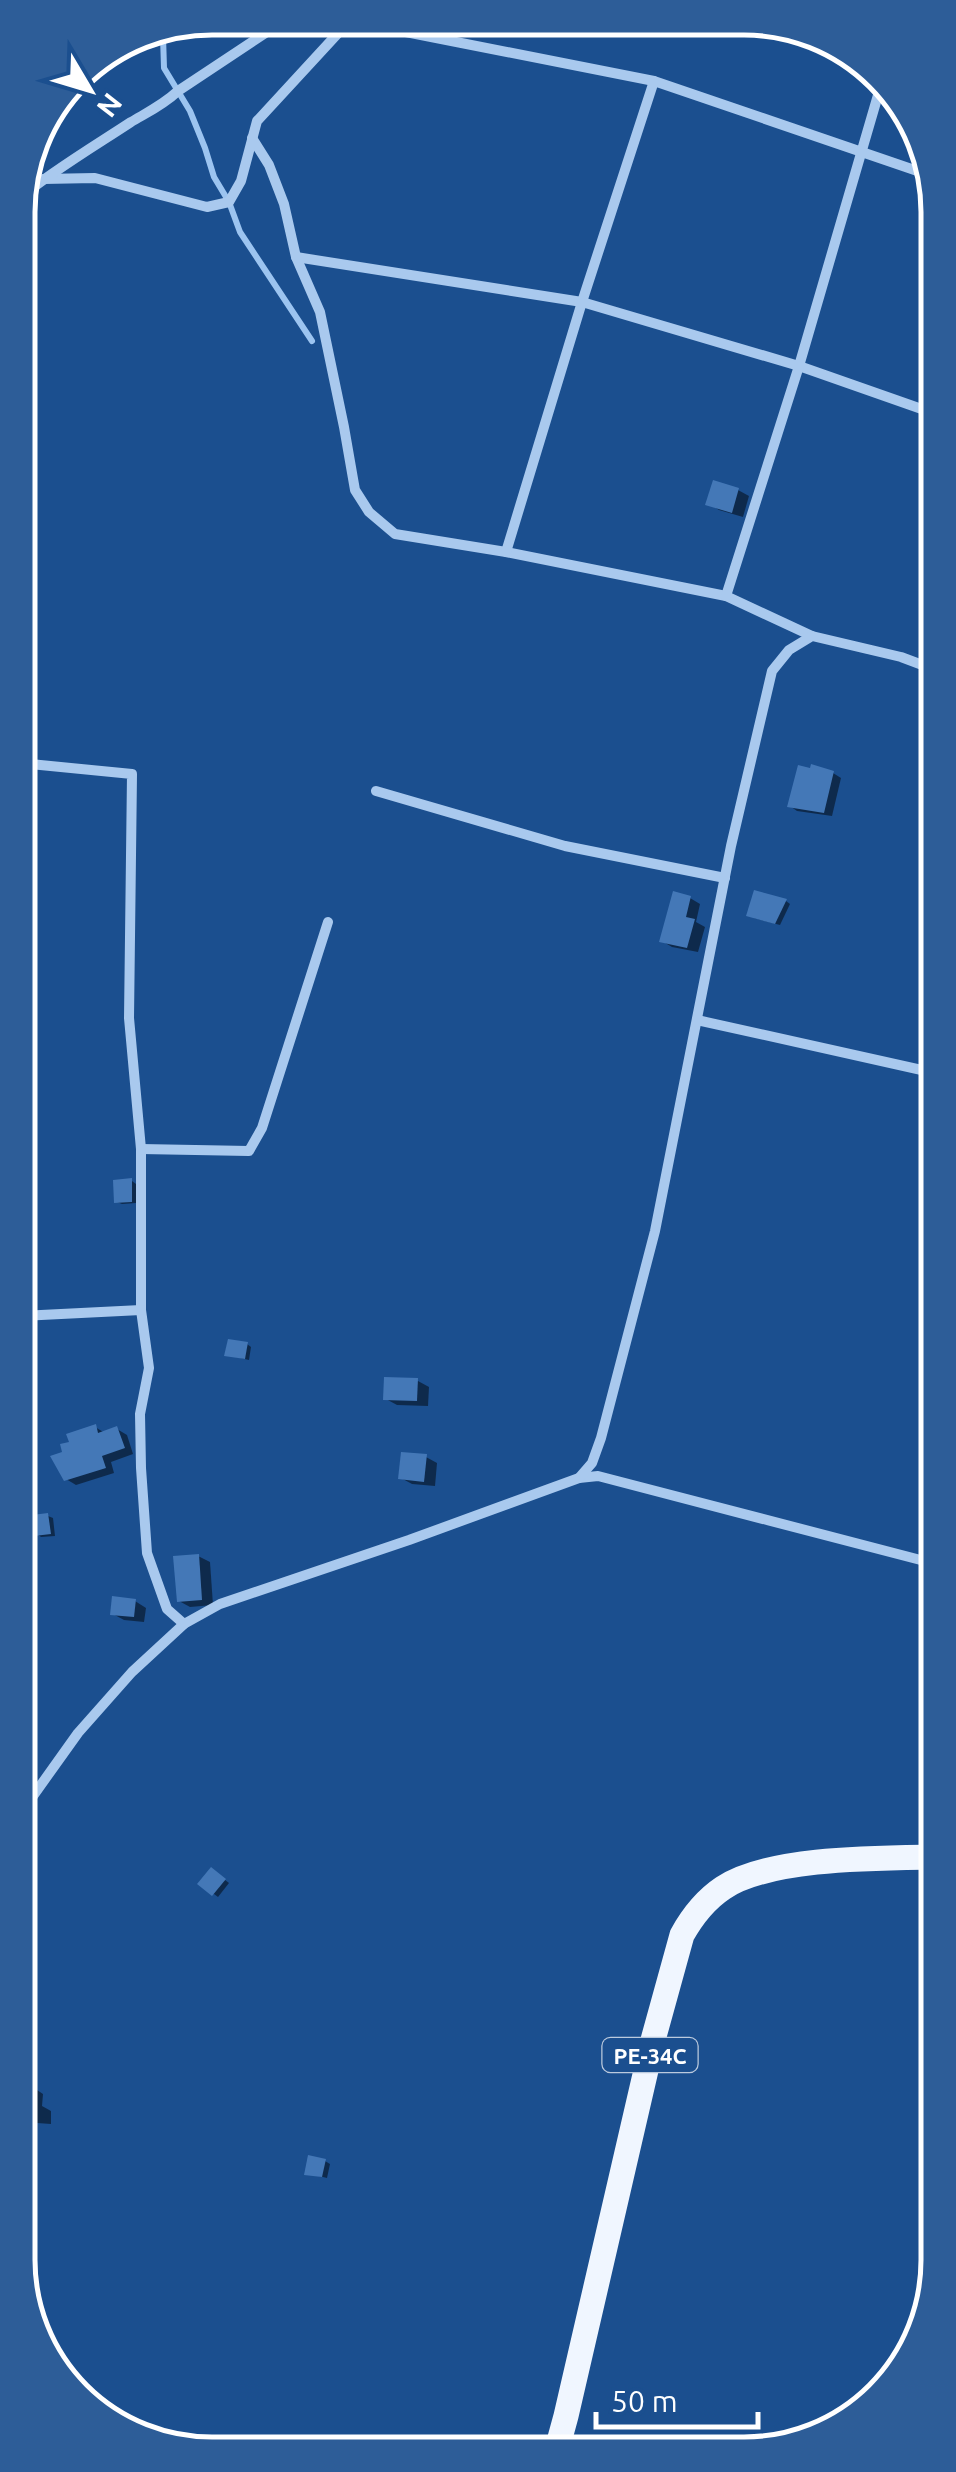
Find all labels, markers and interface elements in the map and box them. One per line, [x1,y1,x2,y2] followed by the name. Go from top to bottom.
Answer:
[40,40,140,140] north arrow
[91,88,129,123] text: N
[602,2038,698,2072] road number: PE-34C
[596,2367,758,2429] scale bar
[611,2384,678,2418] text: 50 m

